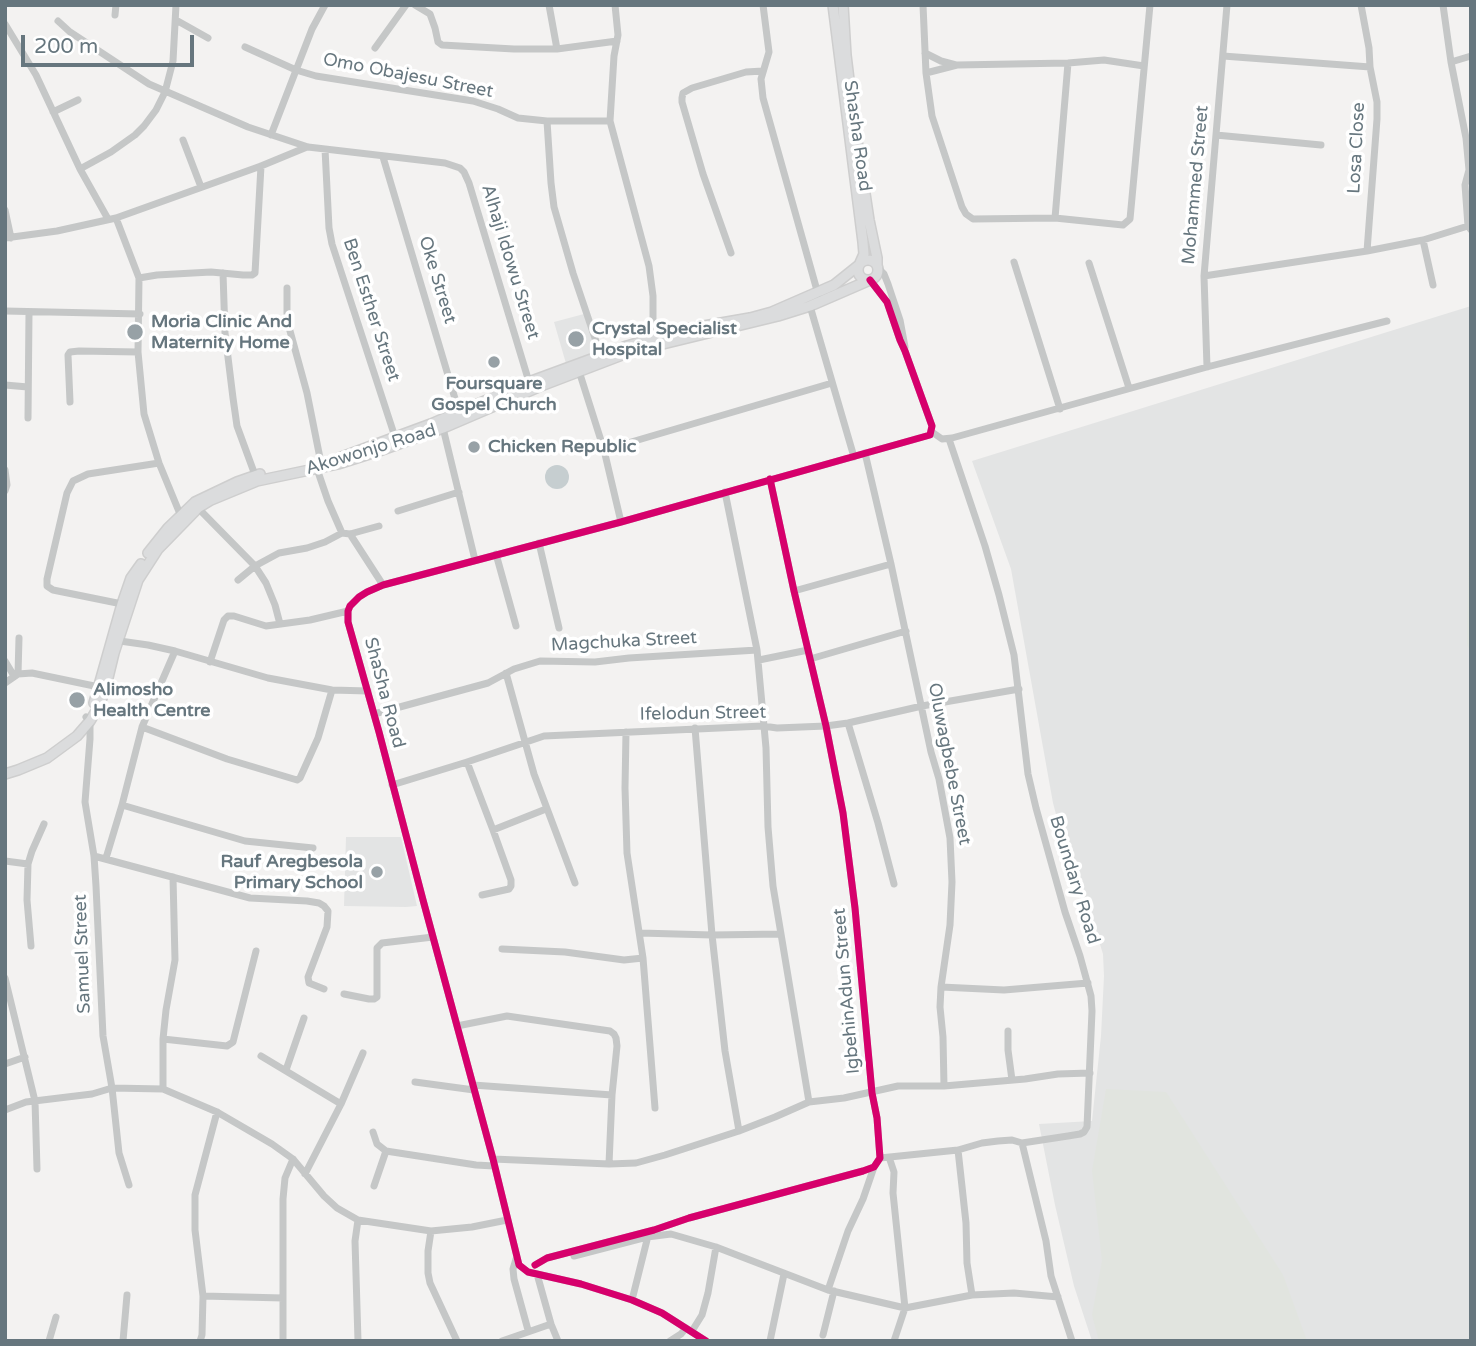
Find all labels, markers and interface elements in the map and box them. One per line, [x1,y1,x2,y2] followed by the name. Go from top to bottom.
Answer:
[24,21,198,65] scale bar
[34,34,98,59] text: 200 m
[321,49,495,103] street label: Omo Obajesu Street
[839,79,875,193] street label: Shasha Road
[1344,102,1370,194] street label: Losa Close
[1178,104,1214,266] street label: Mohammed Street
[476,182,544,342] street label: Alhaji Idowu Street
[413,234,461,326] street label: Oke Street
[338,236,404,384] street label: Ben Esther Street
[151,311,292,354] place label: Moria Clinic And Maternity Home
[592,318,737,360] place label: Crystal Specialist Hospital
[125,322,145,342] marker: Moria Clinic And Maternity Home
[566,329,586,349] marker: Crystal Specialist Hospital
[486,354,502,370] marker: Foursquare Gospel Church
[431,373,557,416] place label: Foursquare Gospel Church
[303,420,439,480] street label: Akowonjo Road
[488,436,636,458] place label: Chicken Republic
[466,439,482,455] marker: Chicken Republic
[550,627,698,657] street label: Magchuka Street
[359,635,409,751] street label: ShaSha Road
[93,679,210,722] place label: Alimosho Health Centre
[923,681,975,847] street label: Oluwagbebe Street
[67,690,87,710] marker: Alimosho Health Centre
[640,702,766,726] street label: Ifelodun Street
[1044,813,1104,947] street label: Boundary Road
[220,851,363,894] place label: Rauf Aregbesola Primary School
[369,864,385,880] marker: Rauf Aregbesola Primary School
[70,894,96,1014] street label: Samuel Street
[829,907,865,1075] street label: IgbehinAdun Street

